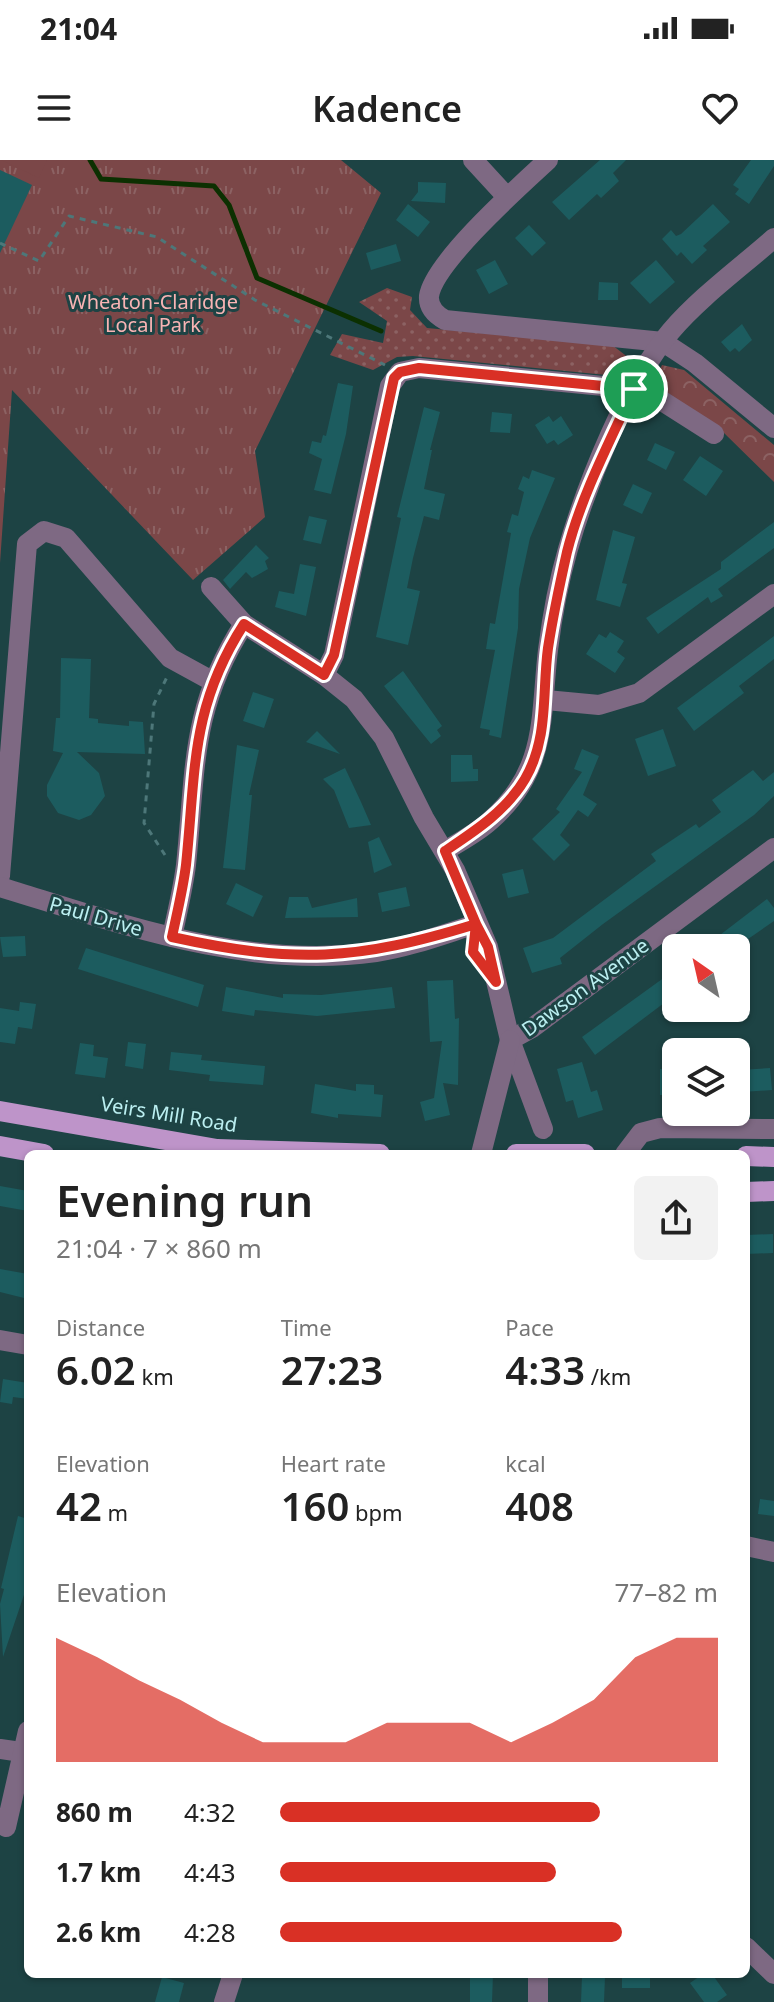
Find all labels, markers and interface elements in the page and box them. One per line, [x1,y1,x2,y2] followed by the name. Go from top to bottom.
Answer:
[40,8,117,49] text: 21:04
[312,84,462,133] text: Kadence
[32,86,76,130] icon: menu
[698,86,742,130] icon: heart
[68,288,238,338] park label: Wheaton-Claridge Local Park
[600,355,668,423] pin
[612,367,656,411] icon: arrive
[46,890,146,942] street label: Paul Drive
[516,932,654,1042] street label: Dawson Avenue
[662,934,750,1022] north arrow
[662,934,750,1126] map controls
[662,1038,750,1126] button: layers
[99,1090,239,1138] street label: Veirs Mill Road
[56,1170,313,1230] text: Evening run
[634,1176,718,1260] button: share
[56,1230,262,1266] text: 21:04 · 7 × 860 m
[56,1312,145,1342] text: Distance
[281,1312,332,1342] text: Time
[505,1312,554,1342] text: Pace
[56,1342,136,1397] text: 6.02
[281,1342,383,1397] text: 27:23
[505,1342,585,1397] text: 4:33
[136,1361,174,1391] text: km
[585,1361,631,1391] text: /km
[56,1448,150,1478] text: Elevation
[281,1448,386,1478] text: Heart rate
[505,1448,546,1478] text: kcal
[56,1478,102,1533] text: 42
[281,1478,349,1533] text: 160
[505,1478,574,1533] text: 408
[102,1497,128,1527] text: m
[349,1497,403,1527] text: bpm
[56,1574,167,1610] text: Elevation
[614,1574,718,1610] text: 77–82 m
[56,1794,133,1830] text: 860 m
[184,1794,236,1830] text: 4:32
[56,1854,141,1890] text: 1.7 km
[184,1854,236,1890] text: 4:43
[56,1914,141,1950] text: 2.6 km
[184,1914,236,1950] text: 4:28

